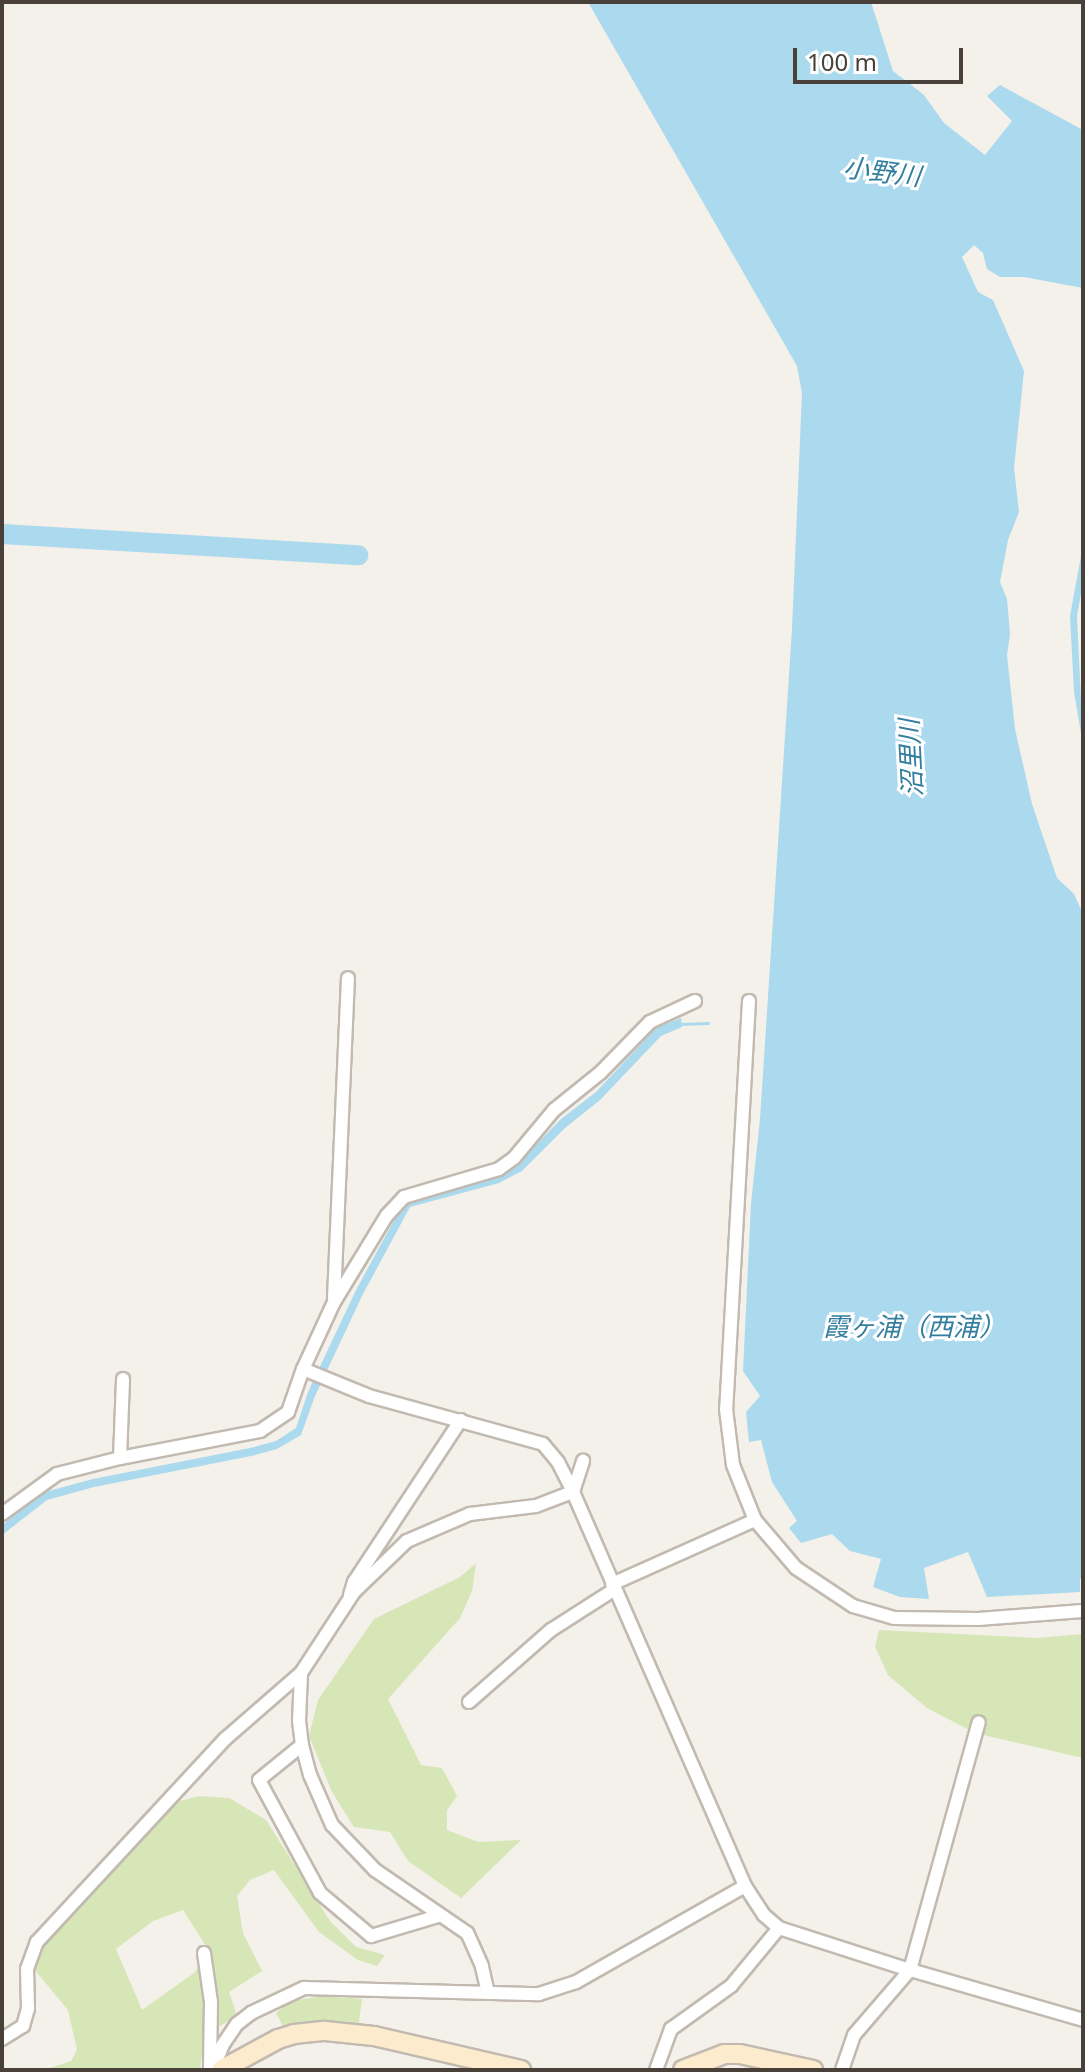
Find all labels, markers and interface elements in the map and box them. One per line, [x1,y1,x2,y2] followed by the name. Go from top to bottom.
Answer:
[797,32,967,82] scale bar
[807,45,877,78] text: 100 m
[841,152,923,192] water label: 小野川
[893,718,929,798] water label: 沼里川
[823,1311,1005,1343] water label: 霞ヶ浦（西浦）

